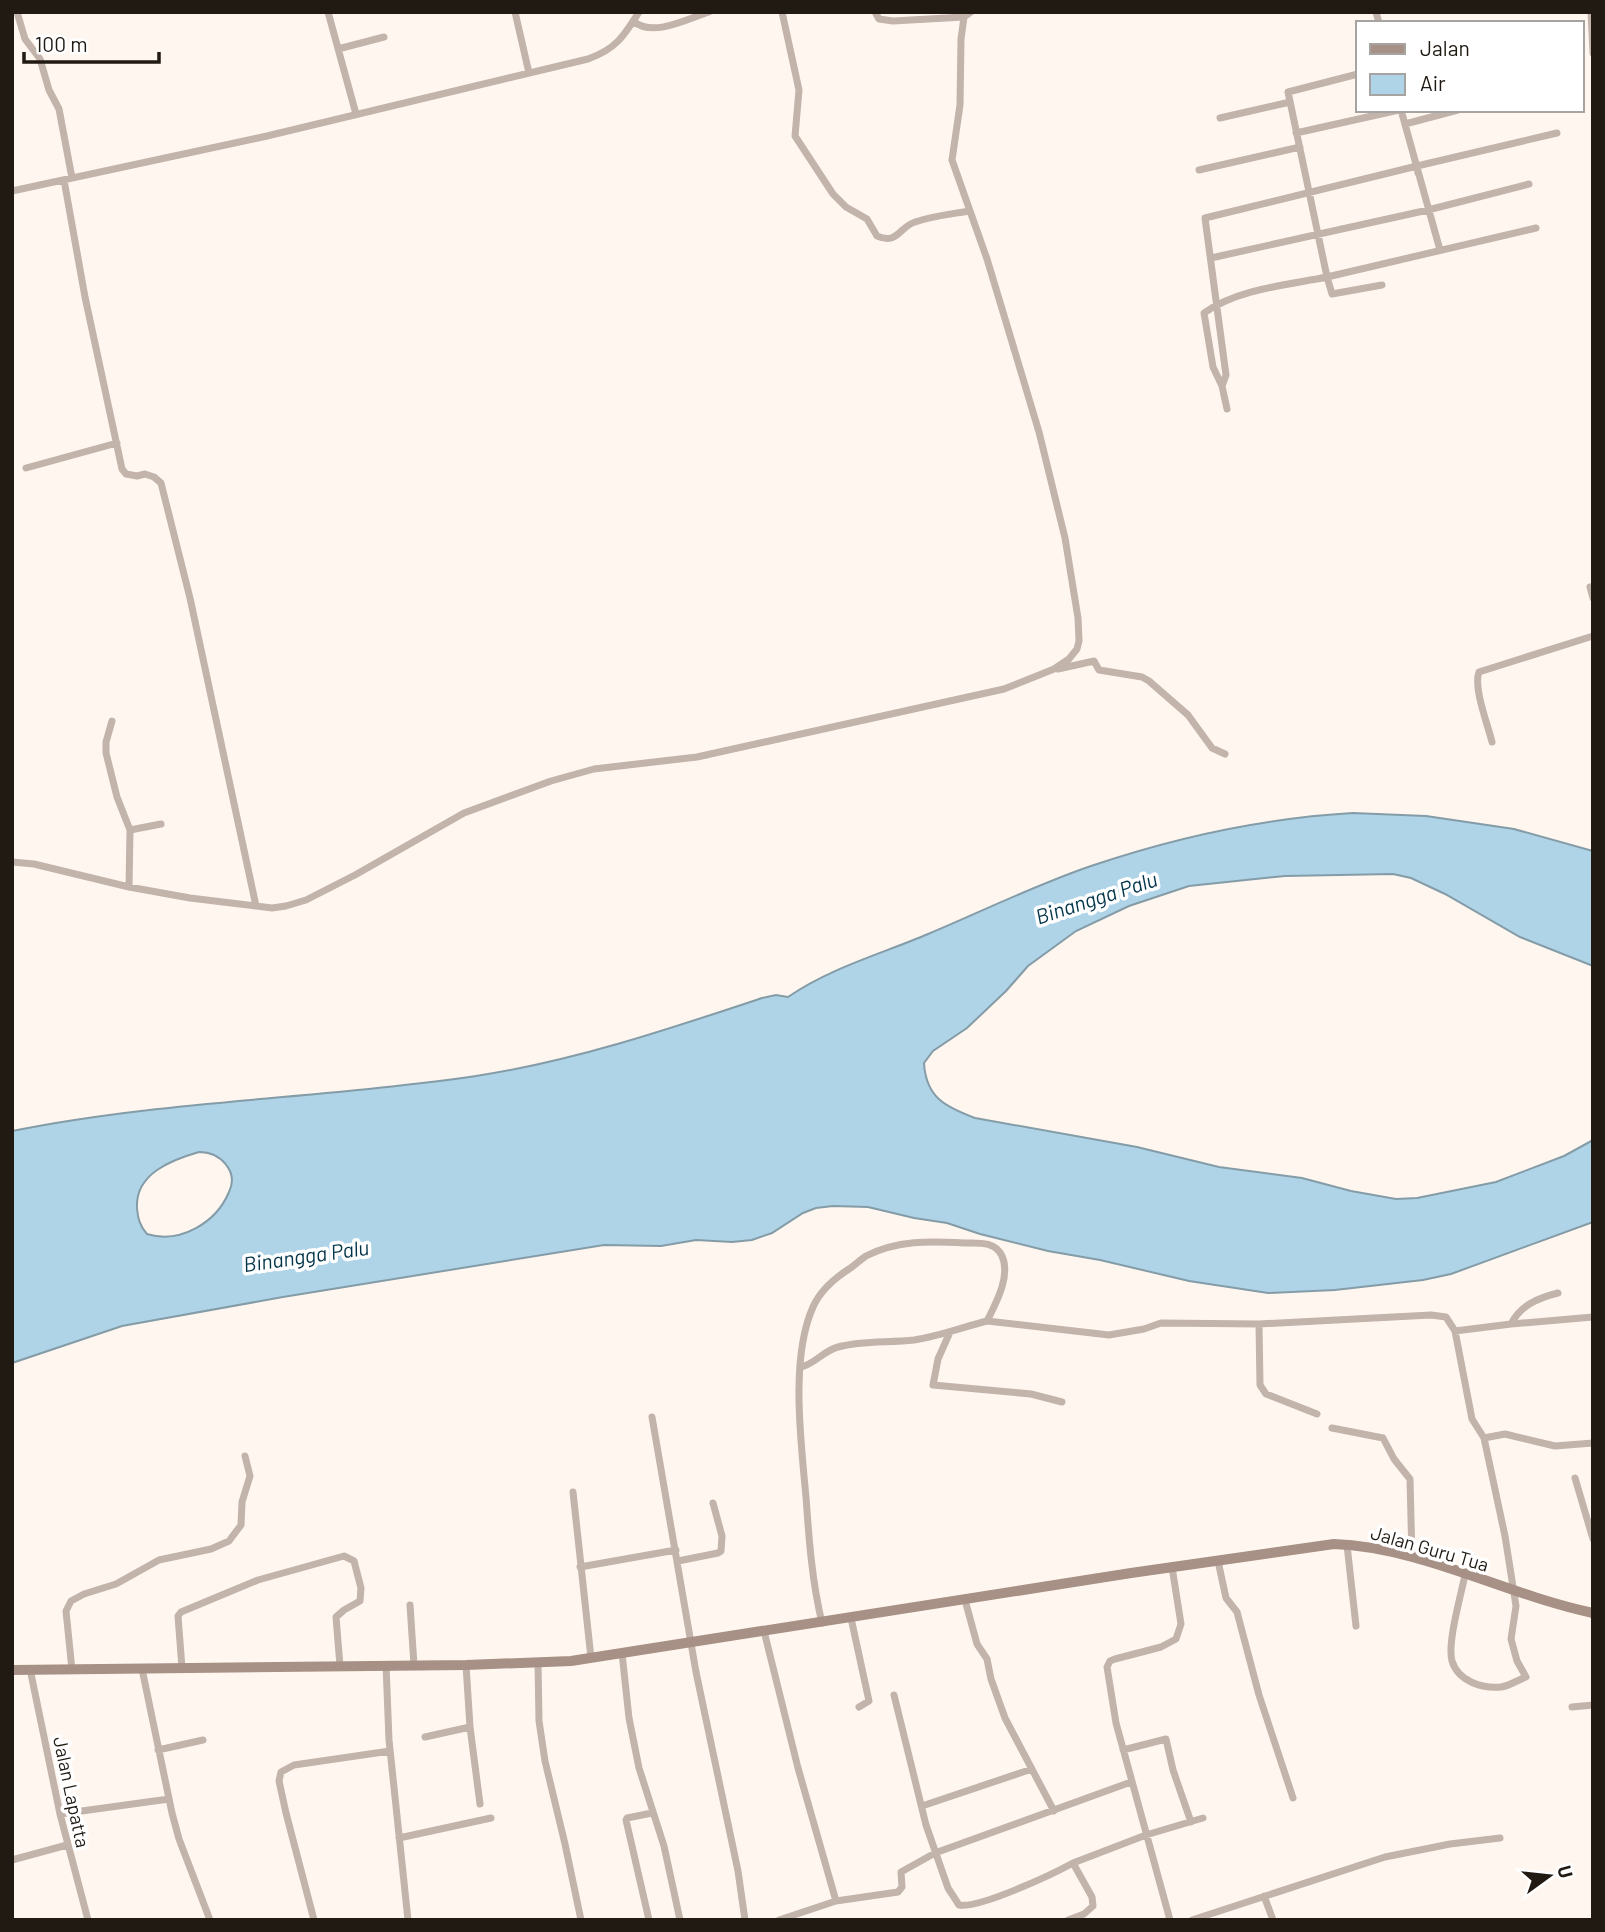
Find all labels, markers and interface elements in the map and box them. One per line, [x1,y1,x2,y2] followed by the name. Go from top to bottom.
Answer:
[24,21,159,65] scale bar
[1356,21,1584,112] legend
[35,31,88,56] text: 100 m
[1420,35,1470,60] text: Jalan
[1420,70,1446,95] text: Air
[1032,866,1160,928] water label: Binangga Palu
[242,1234,371,1276] water label: Binangga Palu
[1368,1520,1492,1576] street label: Jalan Guru Tua
[49,1734,95,1850] street label: Jalan Lapatta
[1514,1841,1584,1911] north arrow
[1553,1863,1579,1880] text: U

